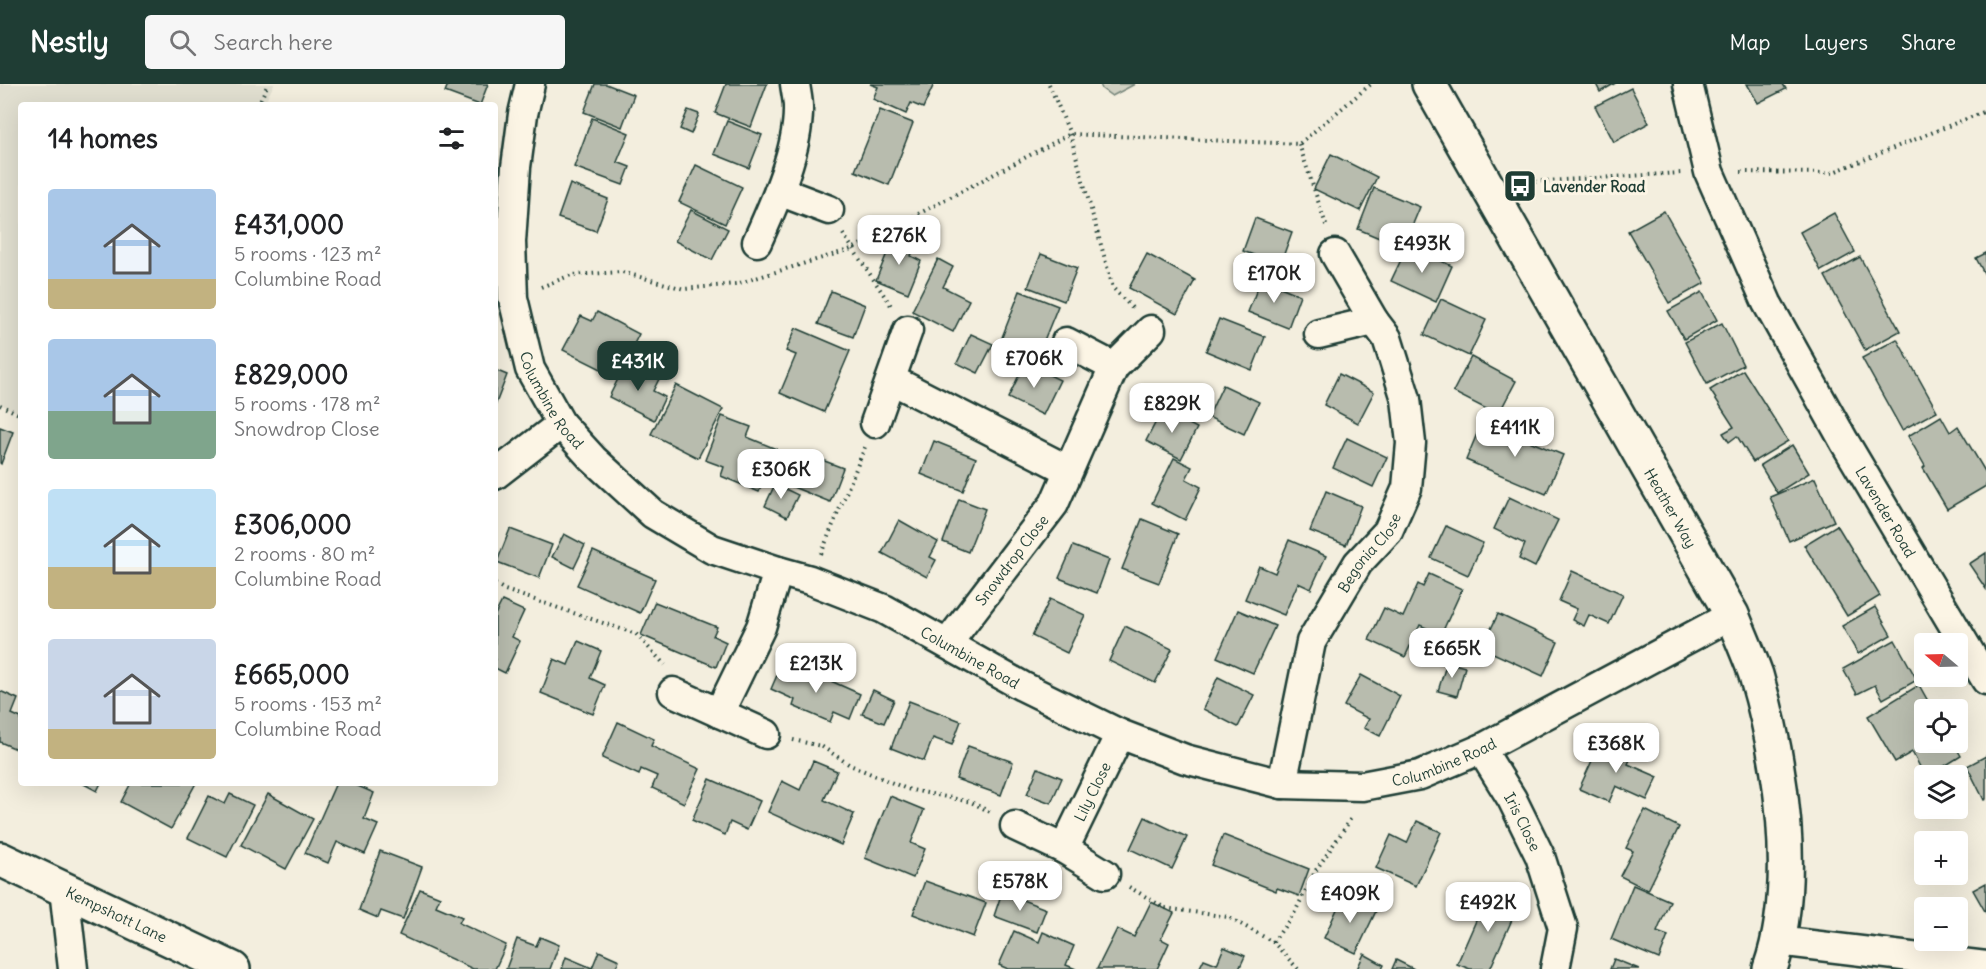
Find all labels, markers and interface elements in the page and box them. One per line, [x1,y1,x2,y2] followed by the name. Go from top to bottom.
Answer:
[145,15,565,69] search box
[30,24,109,60] text: Nestly
[166,26,199,59] icon: search
[214,28,333,56] text: Search here
[1730,29,1770,56] text: Map
[1803,29,1868,56] text: Layers
[1901,29,1956,56] text: Share
[48,122,158,155] text: 14 homes
[435,122,468,155] icon: filters
[1502,168,1538,204] bus stop icon: Lavender Road
[1543,177,1646,196] place label: Lavender Road
[234,208,344,241] text: £431,000
[96,213,168,285] icon: home
[857,215,941,266] pin: £276K
[871,222,927,247] text: £276K
[1380,223,1464,274] pin: £493K
[1393,230,1451,255] text: £493K
[234,241,381,266] text: 5 rooms · 123 m²
[1232,253,1316,304] pin: £170K
[1247,260,1301,285] text: £170K
[234,266,381,291] text: Columbine Road
[992,338,1076,389] pin: £706K
[596,341,680,392] pin: £431K
[1005,345,1063,370] text: £706K
[611,348,665,373] text: £431K
[517,349,588,452] street label: Columbine Road
[234,358,348,391] text: £829,000
[96,363,168,435] icon: home
[1130,383,1214,434] pin: £829K
[1143,390,1201,415] text: £829K
[234,391,380,416] text: 5 rooms · 178 m²
[1473,407,1557,458] pin: £411K
[1490,414,1540,439] text: £411K
[234,416,380,441] text: Snowdrop Close
[739,449,823,500] pin: £306K
[751,456,811,481] text: £306K
[1852,463,1920,561] street label: Lavender Road
[1641,464,1701,551] street label: Heather Way
[234,508,352,541] text: £306,000
[1333,510,1404,596] street label: Begonia Close
[971,511,1052,609] street label: Snowdrop Close
[96,513,168,585] icon: home
[234,541,375,566] text: 2 rooms · 80 m²
[234,566,381,591] text: Columbine Road
[917,622,1023,692] street label: Columbine Road
[1410,628,1494,679] pin: £665K
[1914,633,1968,687] north arrow
[1914,633,1968,951] map controls
[1423,635,1481,660] text: £665K
[774,643,858,694] pin: £213K
[789,650,843,675] text: £213K
[234,658,350,691] text: £665,000
[96,663,168,735] icon: home
[234,691,382,716] text: 5 rooms · 153 m²
[1914,699,1968,753] button: locate
[234,716,381,741] text: Columbine Road
[1574,723,1658,774] pin: £368K
[1587,730,1645,755] text: £368K
[1390,733,1499,790] street label: Columbine Road
[1070,759,1114,824] street label: Lily Close
[1914,765,1968,819] button: layers
[1501,789,1546,854] street label: Iris Close
[1914,831,1968,885] button: +
[978,861,1062,912] pin: £578K
[992,868,1048,893] text: £578K
[1308,873,1392,924] pin: £409K
[1320,880,1380,905] text: £409K
[63,882,170,946] street label: Kempshott Lane
[1446,882,1530,933] pin: £492K
[1460,889,1516,914] text: £492K
[1914,897,1968,951] button: −

